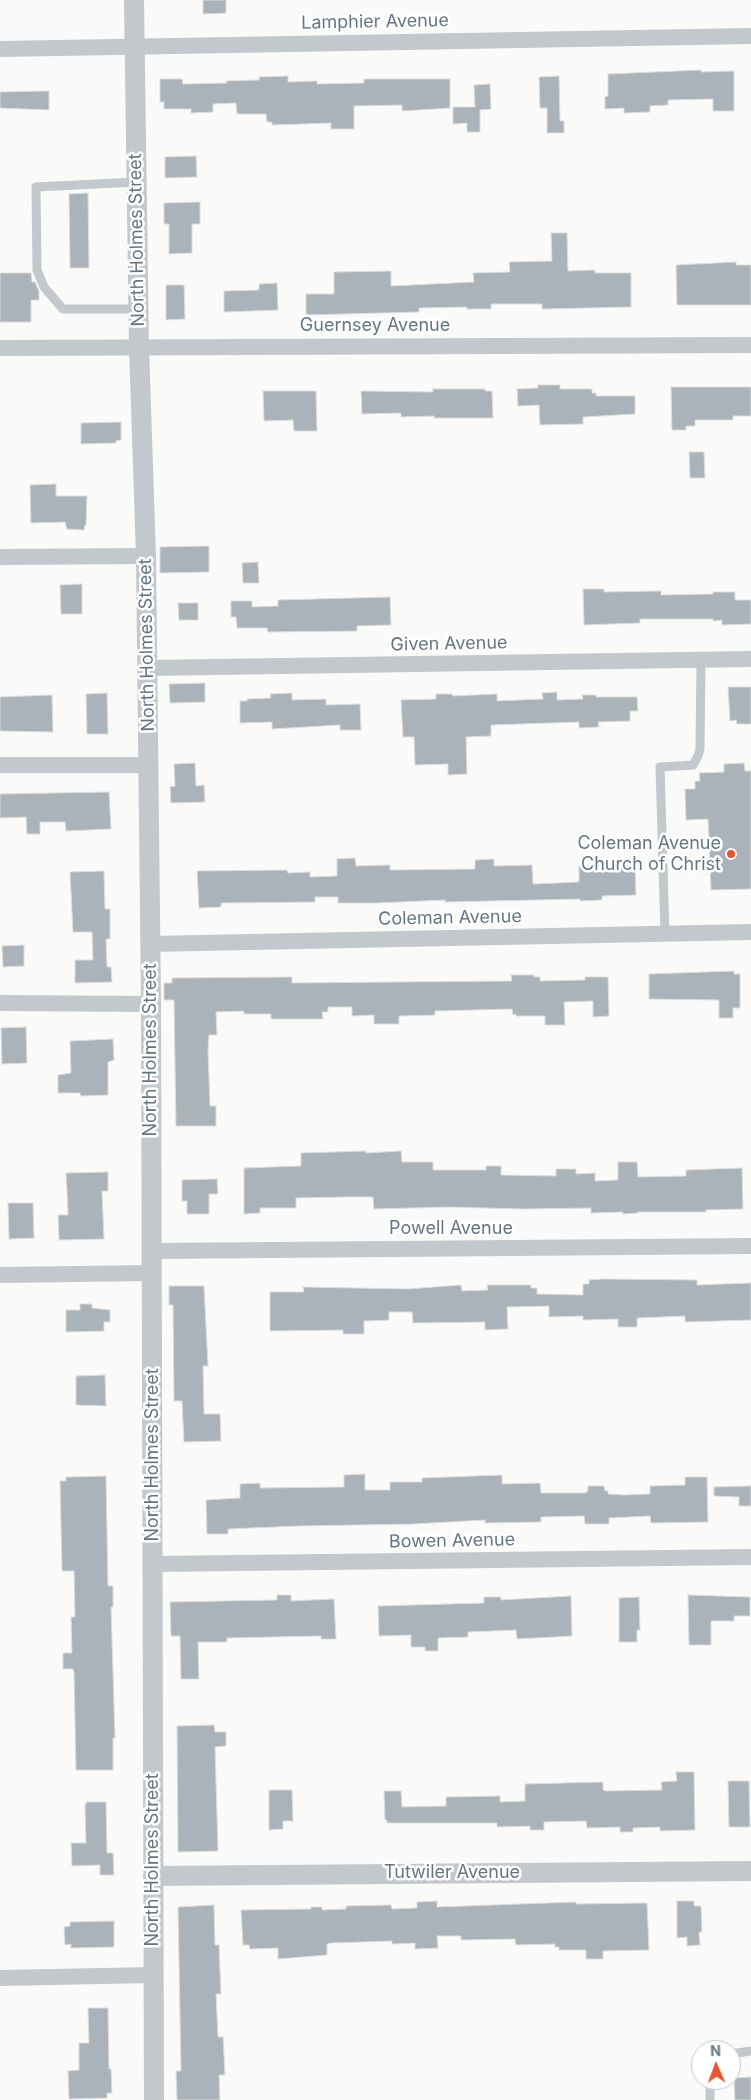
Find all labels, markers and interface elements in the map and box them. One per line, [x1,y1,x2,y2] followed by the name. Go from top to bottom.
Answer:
[301,10,449,34] street label: Lamphier Avenue
[125,153,149,327] street label: North Holmes Street
[300,315,450,337] street label: Guernsey Avenue
[135,558,159,732] street label: North Holmes Street
[390,632,508,656] street label: Given Avenue
[577,833,721,876] place label: Coleman Avenue Church of Christ
[725,848,737,860] marker: Coleman Avenue Church of Christ
[378,906,522,930] street label: Coleman Avenue
[140,963,162,1137] street label: North Holmes Street
[389,1218,513,1240] street label: Powell Avenue
[142,1368,164,1542] street label: North Holmes Street
[389,1529,515,1553] street label: Bowen Avenue
[142,1773,164,1947] street label: North Holmes Street
[384,1862,520,1884] street label: Tutwiler Avenue
[691,2040,741,2090] north arrow
[710,2042,721,2059] text: N

